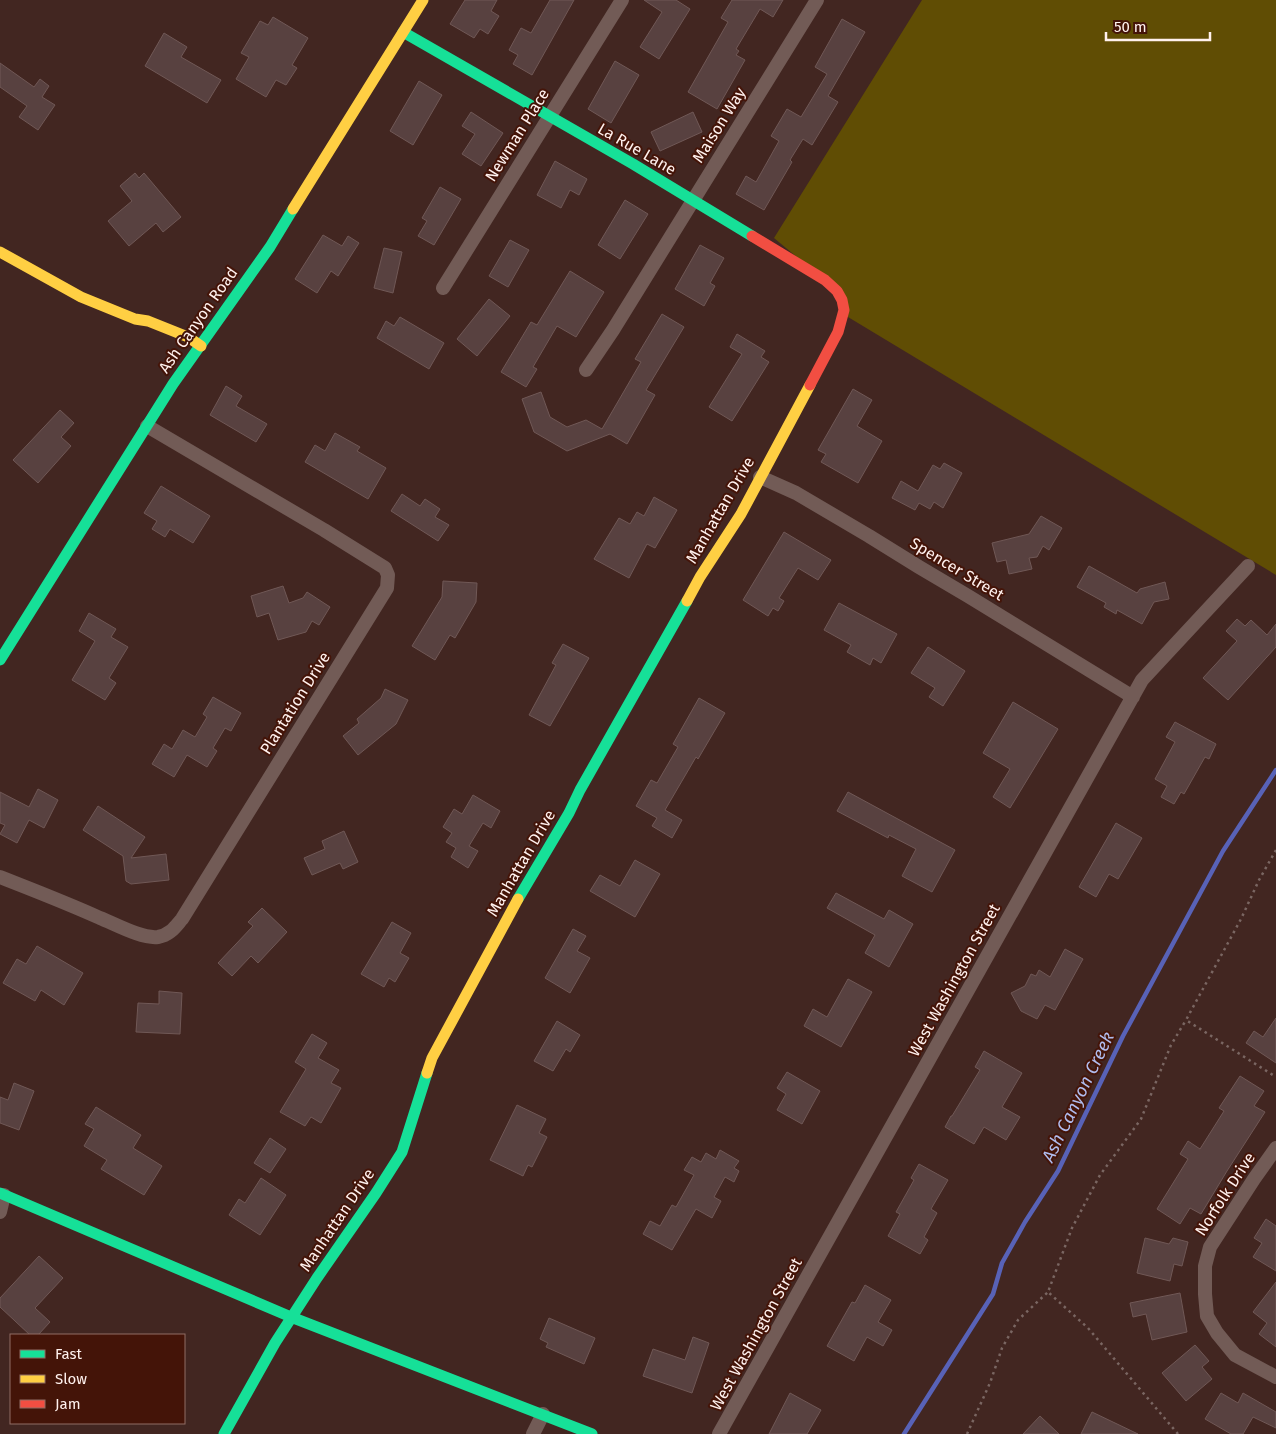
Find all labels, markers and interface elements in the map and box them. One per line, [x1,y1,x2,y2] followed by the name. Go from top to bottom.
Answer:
[1106,10,1210,42] scale bar
[1114,18,1147,36] text: 50 m
[688,84,750,166] street label: Maison Way
[481,85,553,185] street label: Newman Place
[594,119,680,179] street label: La Rue Lane
[154,263,242,377] street label: Ash Canyon Road
[682,453,758,567] street label: Manhattan Drive
[907,534,1008,605] street label: Spencer Street
[256,648,334,758] street label: Plantation Drive
[483,806,559,920] street label: Manhattan Drive
[904,900,1004,1060] street label: West Washington Street
[1036,1028,1119,1167] water label: Ash Canyon Creek
[1191,1149,1259,1239] street label: Norfolk Drive
[296,1165,378,1275] street label: Manhattan Drive
[706,1254,806,1414] street label: West Washington Street
[10,1334,185,1424] legend
[55,1345,82,1363] text: Fast
[55,1370,87,1388] text: Slow
[55,1395,81,1413] text: Jam

